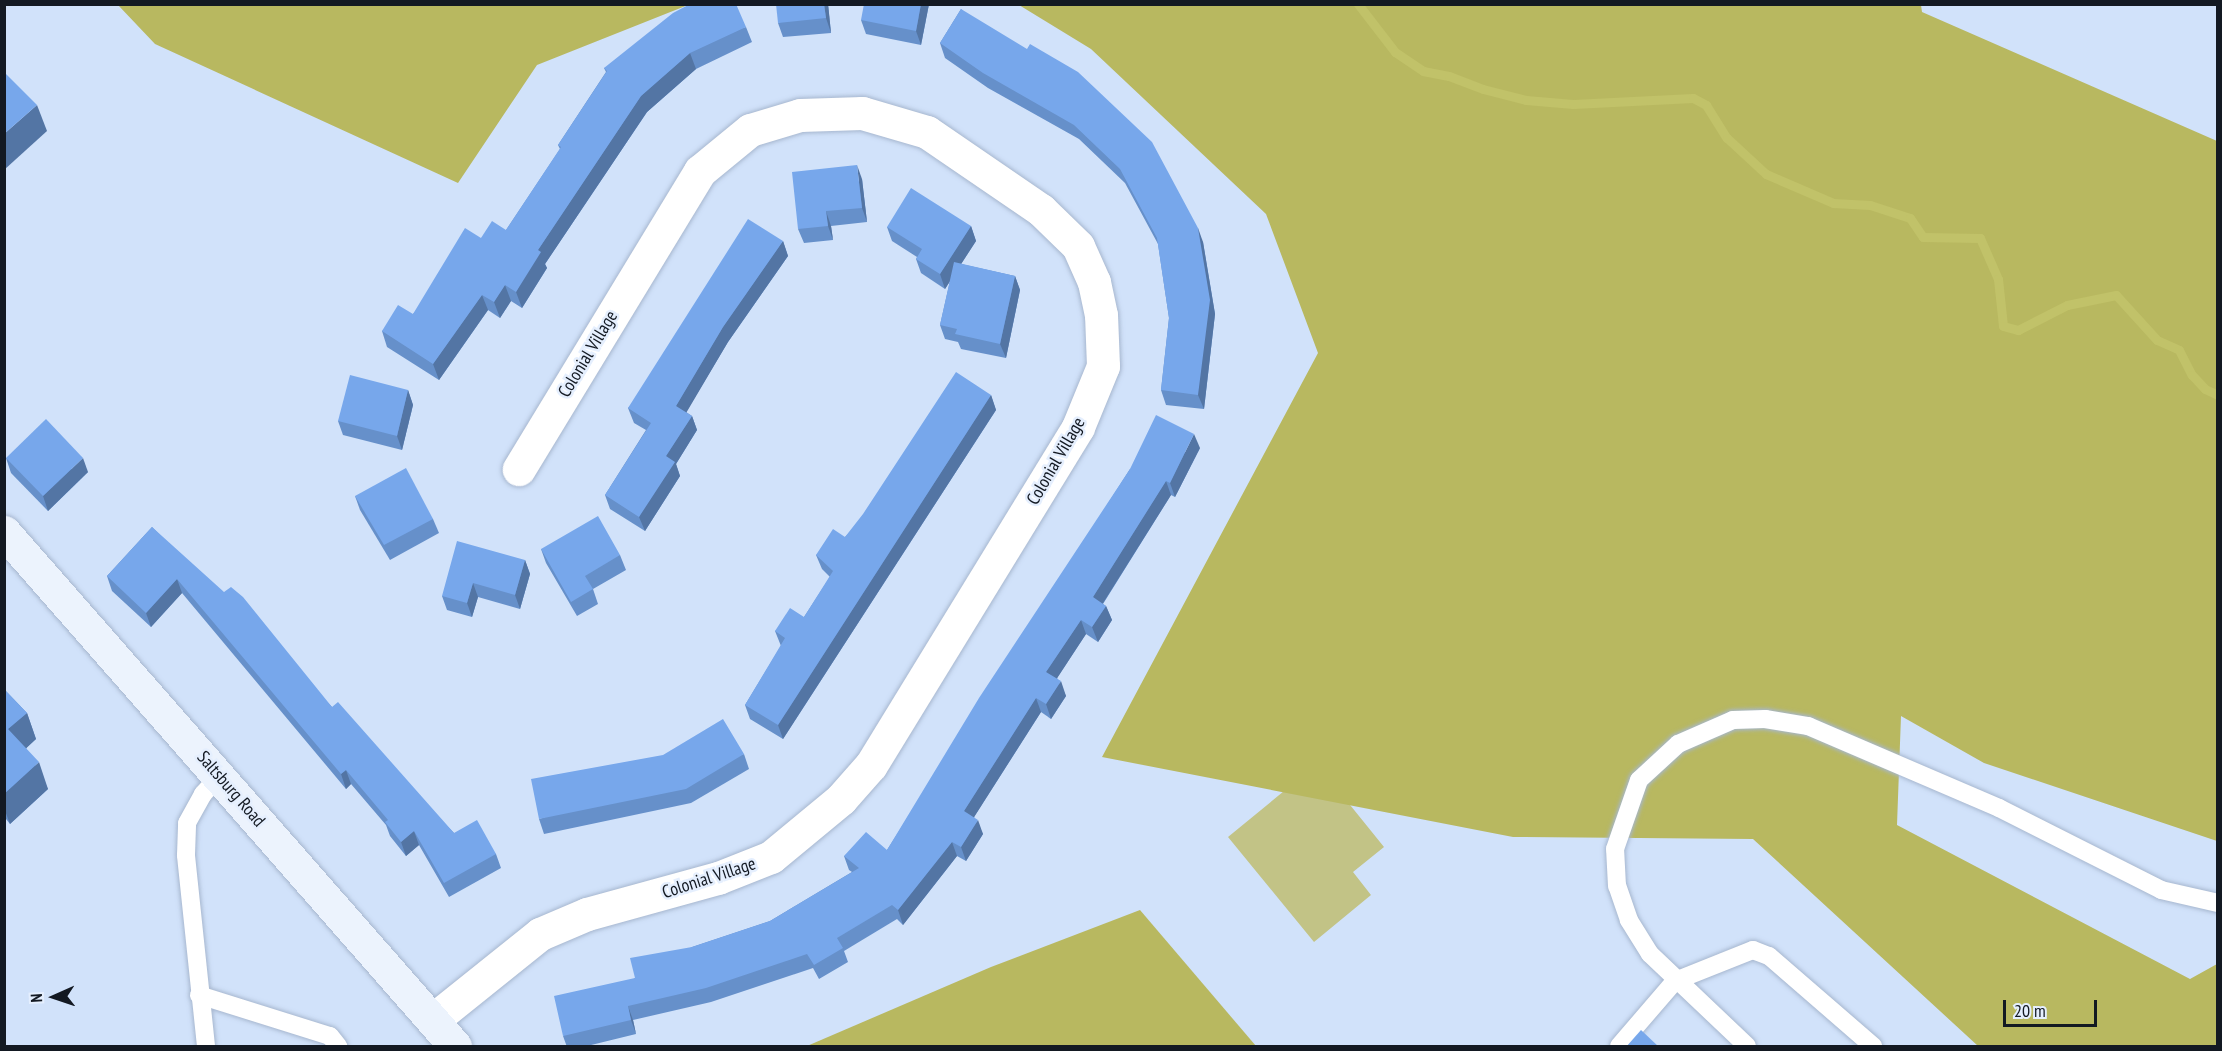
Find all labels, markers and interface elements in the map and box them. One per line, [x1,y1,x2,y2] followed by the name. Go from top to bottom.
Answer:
[554,307,622,401] street label: Colonial Village
[1022,413,1090,509] street label: Colonial Village
[192,747,270,831] street label: Saltsburg Road
[659,853,759,903] street label: Colonial Village
[24,967,84,1027] north arrow
[2006,988,2100,1026] scale bar
[26,993,46,1003] text: N
[2014,999,2046,1022] text: 20 m

